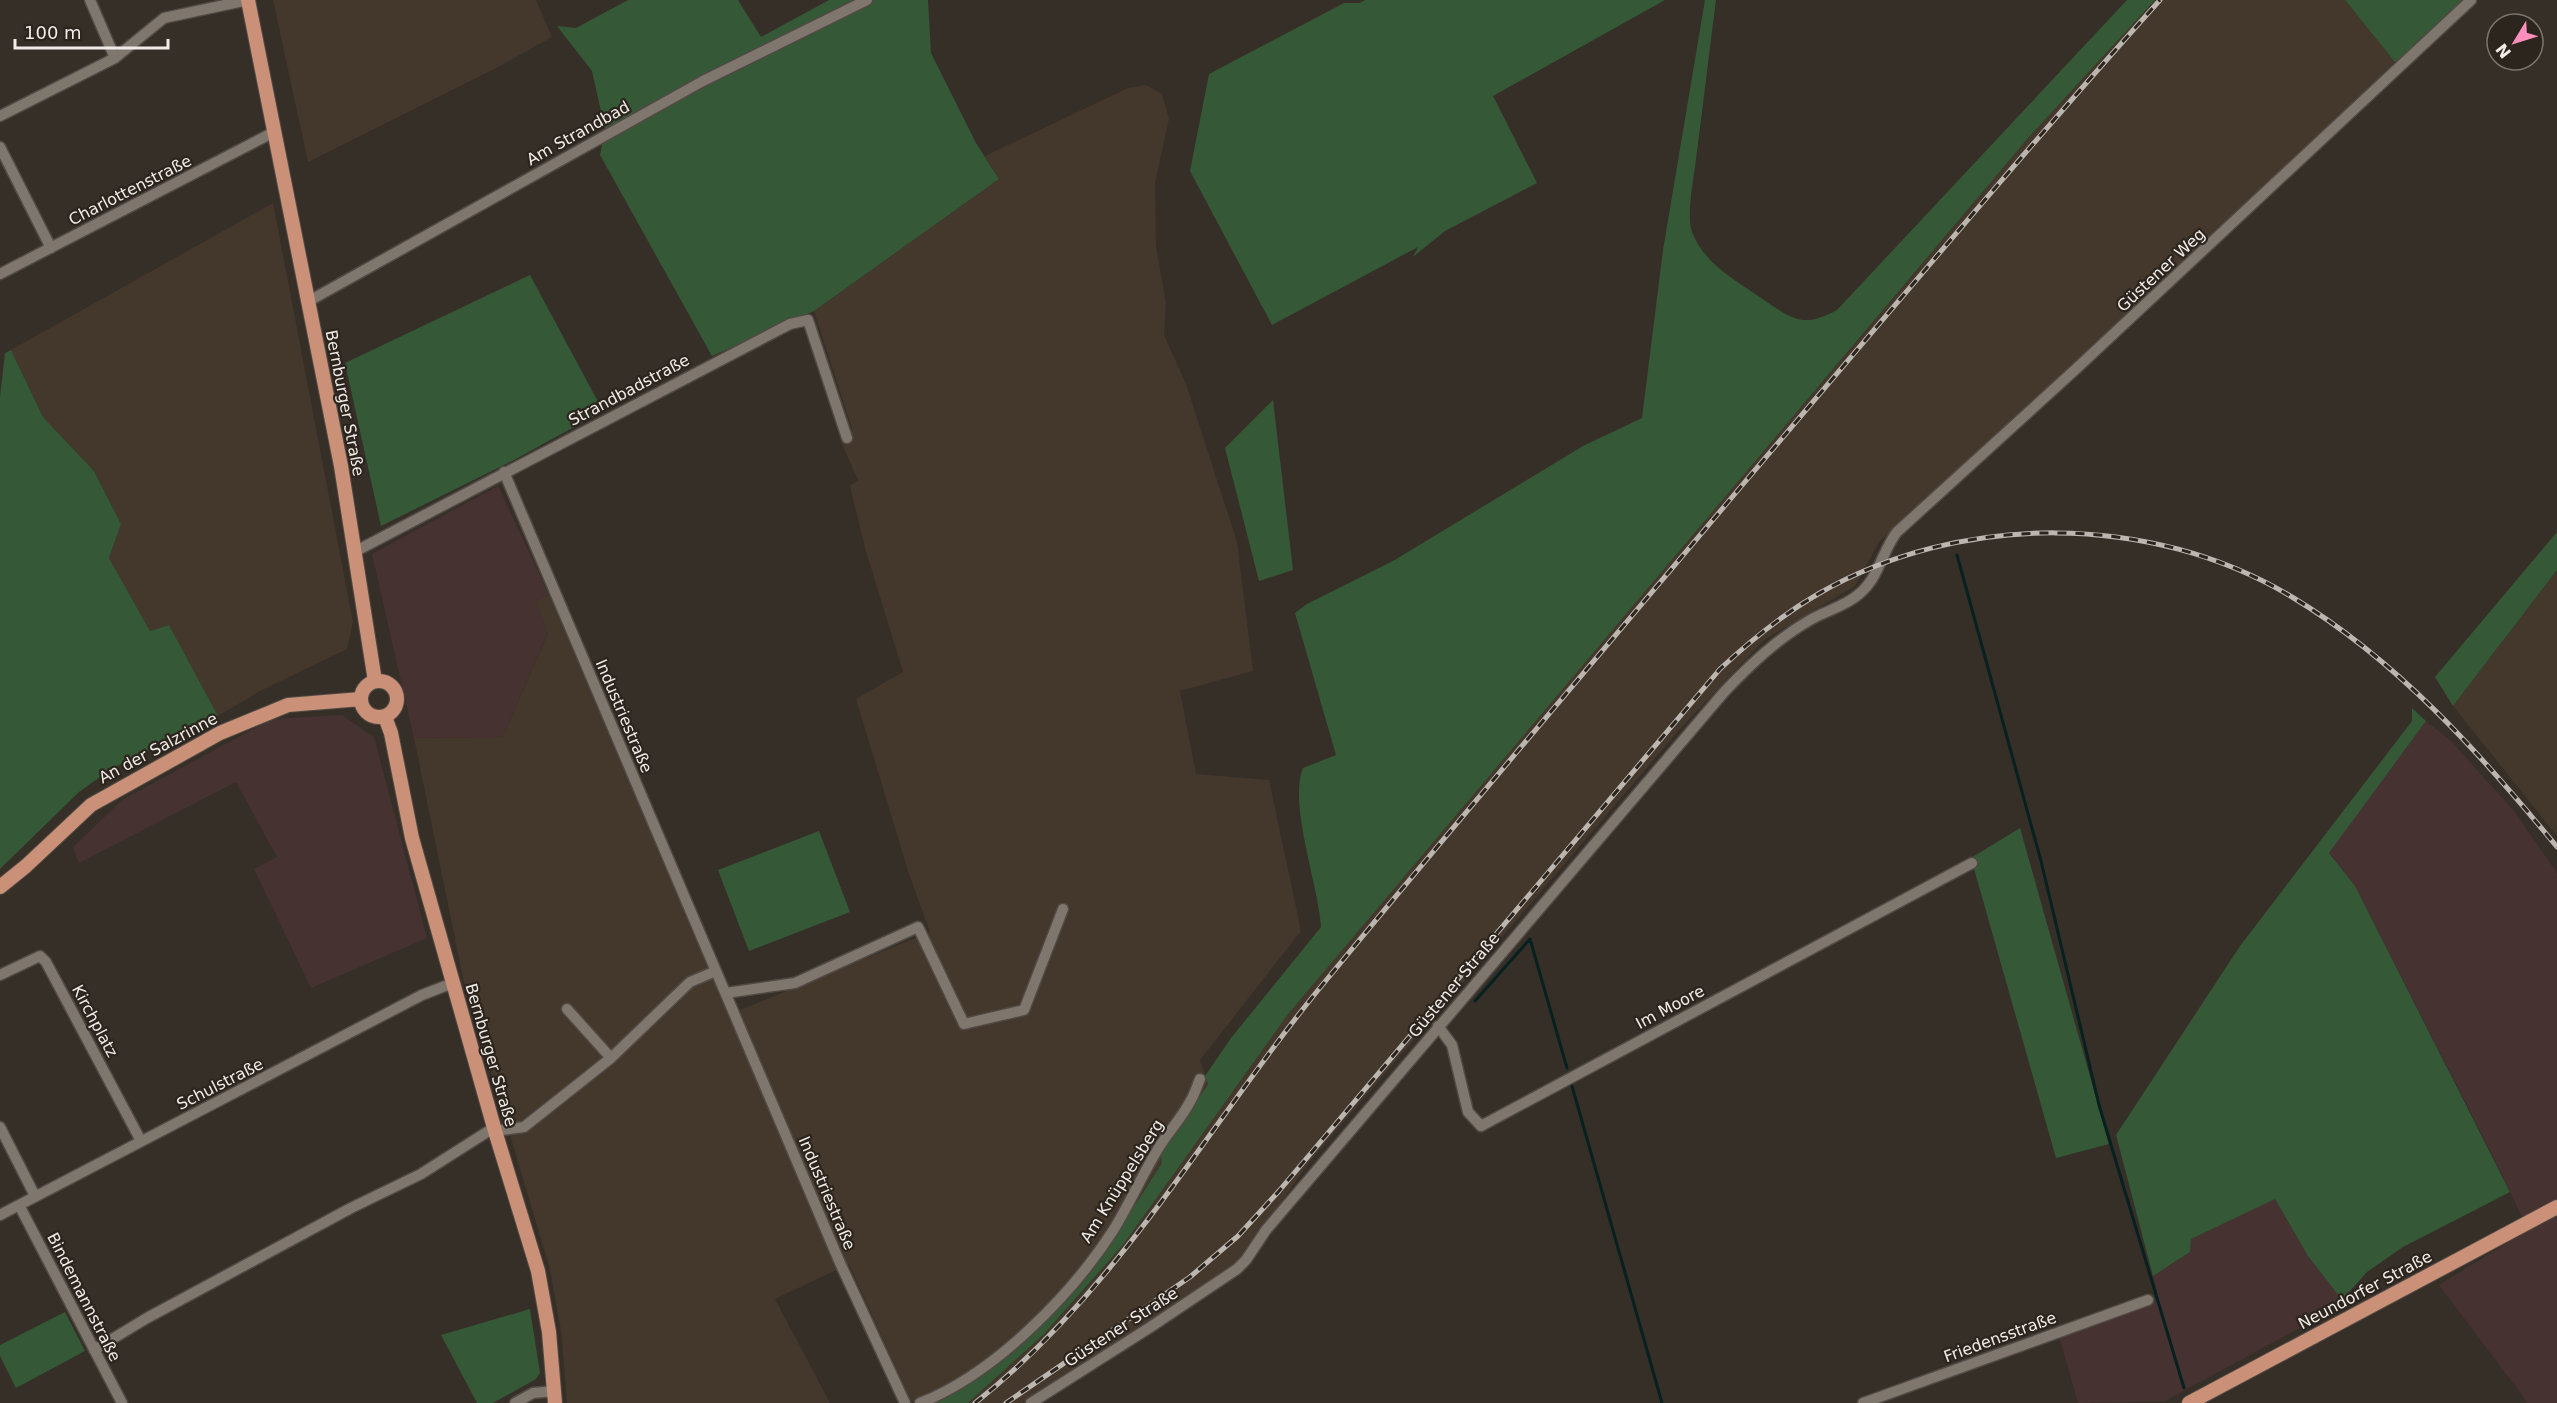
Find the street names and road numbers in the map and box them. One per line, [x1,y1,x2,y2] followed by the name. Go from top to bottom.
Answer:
[523,97,633,169] street label: Am Strandbad
[65,151,195,229] street label: Charlottenstraße
[2113,224,2209,316] street label: Güstener Weg
[322,328,368,478] street label: Bernburger Straße
[565,350,693,430] street label: Strandbadstraße
[592,656,656,776] street label: Industriestraße
[95,709,221,787] street label: An der Salzrinne
[1404,929,1504,1041] street label: Güstener Straße
[461,981,521,1129] street label: Bernburger Straße
[1632,981,1708,1033] street label: Im Moore
[68,982,122,1060] street label: Kirchplatz
[174,1054,266,1114] street label: Schulstraße
[1076,1116,1168,1246] street label: Am Knüppelsberg
[795,1133,859,1253] street label: Industriestraße
[43,1229,125,1365] street label: Bindemannstraße
[2295,1247,2435,1333] street label: Neundorfer Straße
[1061,1283,1181,1371] street label: Güstener Straße
[1941,1308,2059,1366] street label: Friedensstraße

